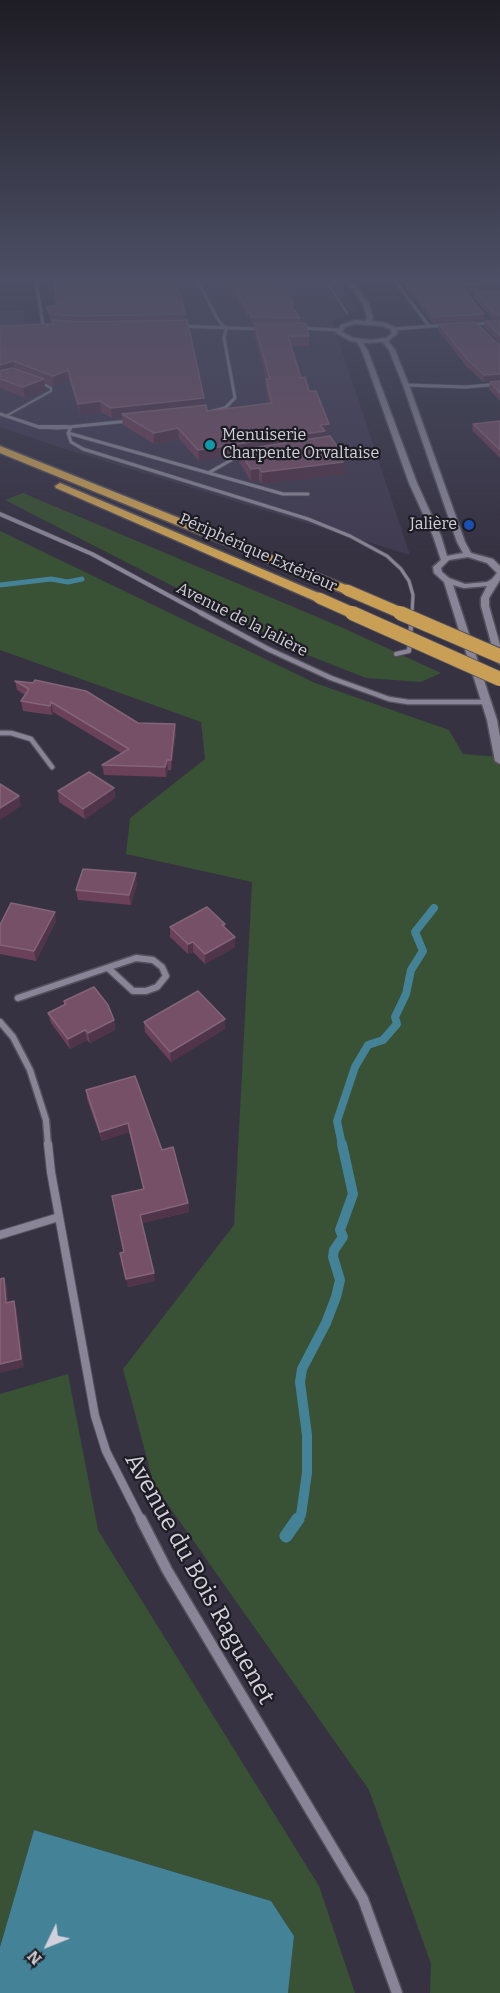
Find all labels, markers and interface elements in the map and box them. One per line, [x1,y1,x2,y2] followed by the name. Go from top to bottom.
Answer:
[222,426,379,464] place label: Menuiserie Charpente Orvaltaise
[203,438,217,452] marker: Menuiserie Charpente Orvaltaise
[176,510,340,596] street label: Périphérique Extérieur
[410,515,457,535] place label: Jalière
[462,518,476,532] marker: Jalière
[173,579,311,661] street label: Avenue de la Jalière
[118,1448,280,1710] street label: Avenue du Bois Raguenet
[18,1915,78,1975] north arrow
[23,1947,46,1969] text: N

